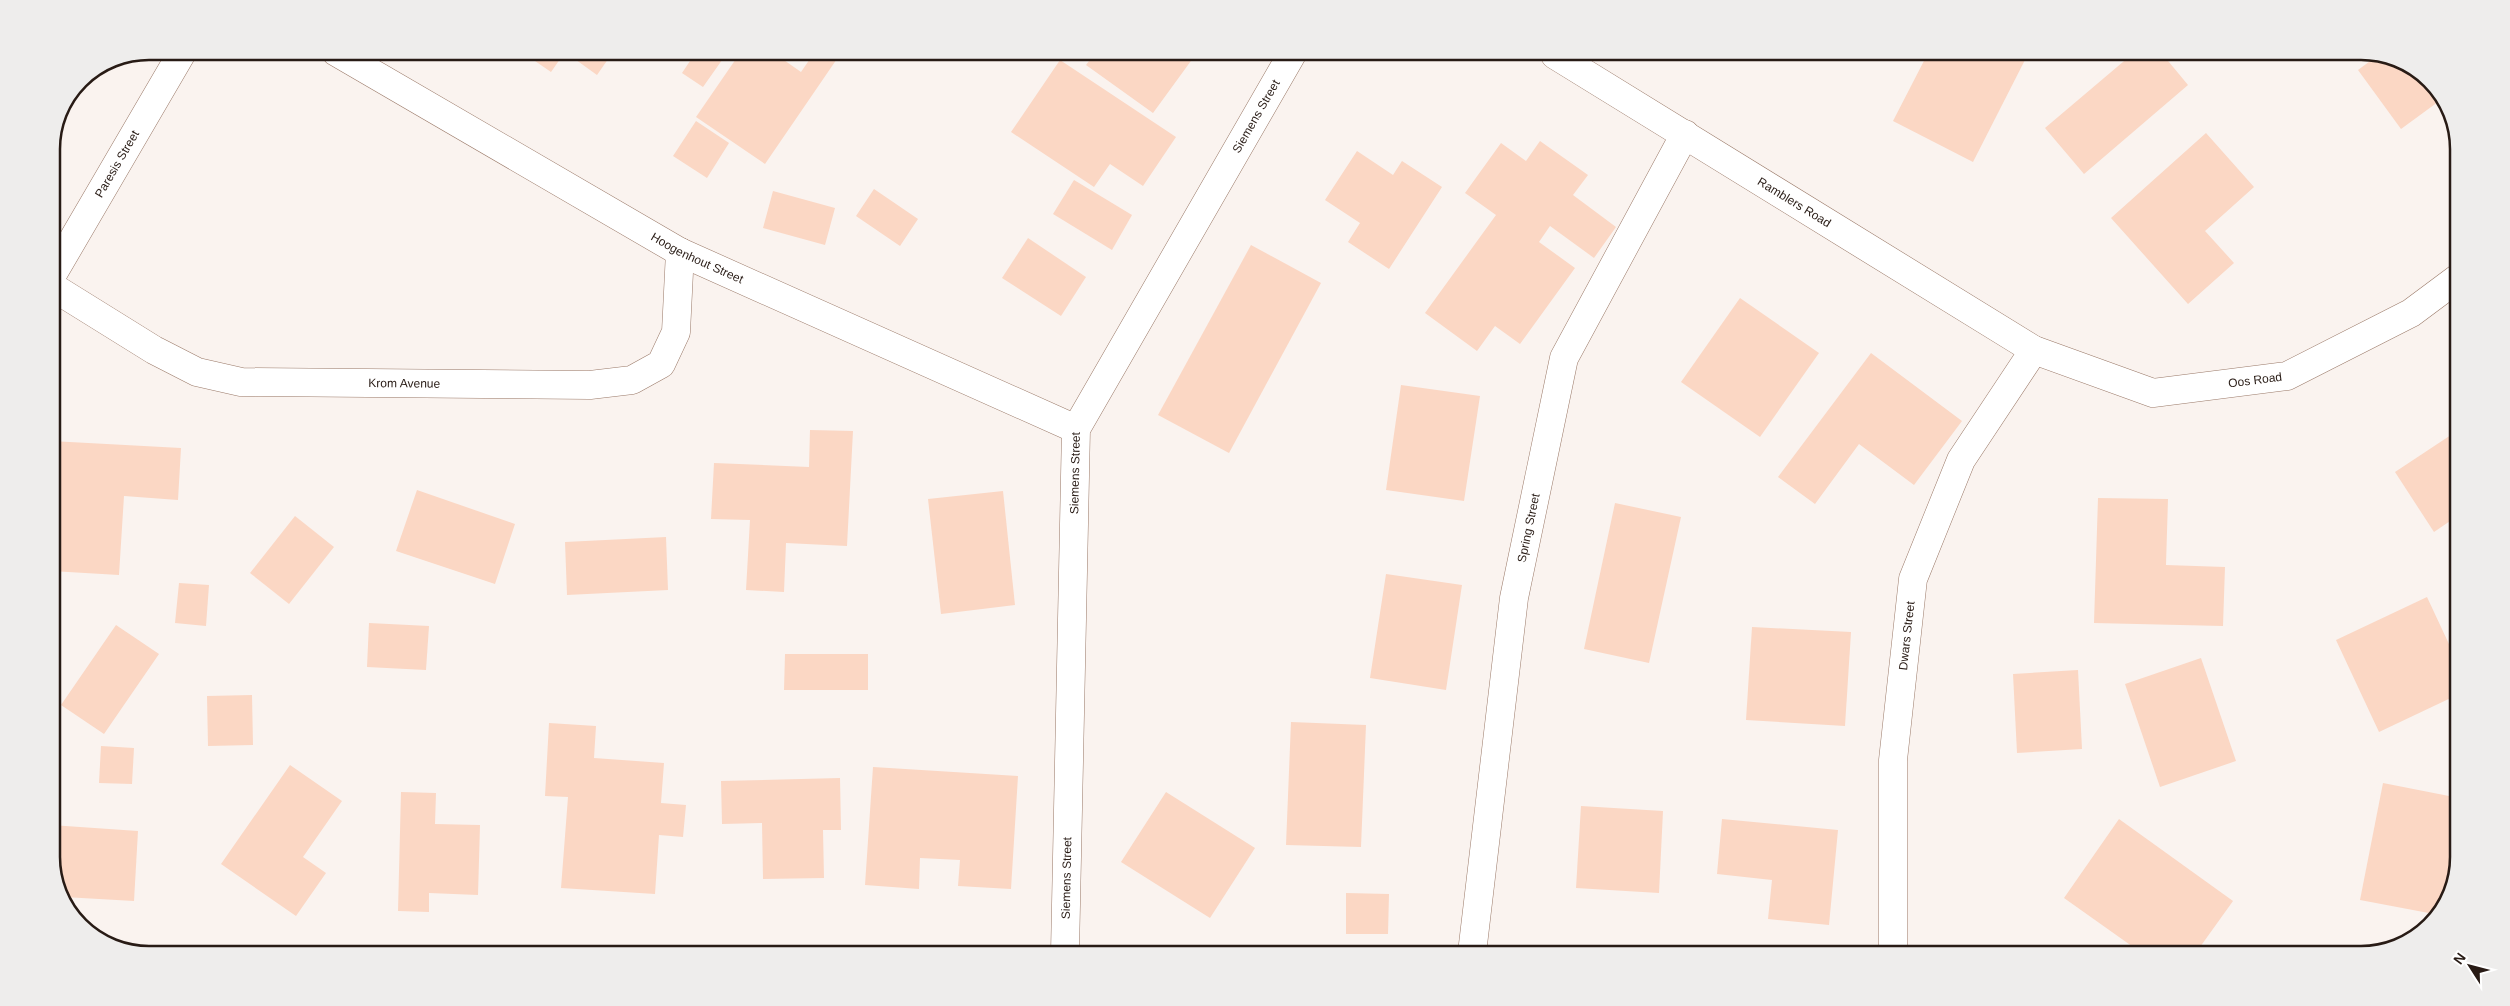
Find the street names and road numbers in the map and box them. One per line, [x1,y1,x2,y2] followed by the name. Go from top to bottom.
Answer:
[1230,77,1283,155] street label: Siemens Street
[92,127,142,200] street label: Paresis Street
[1755,175,1833,230] street label: Ramblers Road
[648,230,746,287] street label: Hoogenhout Street
[2227,370,2283,390] street label: Oos Road
[368,376,441,391] street label: Krom Avenue
[1067,431,1083,514] street label: Siemens Street
[1515,492,1543,564] street label: Spring Street
[1896,600,1918,671] street label: Dwars Street
[1059,836,1074,919] street label: Siemens Street

